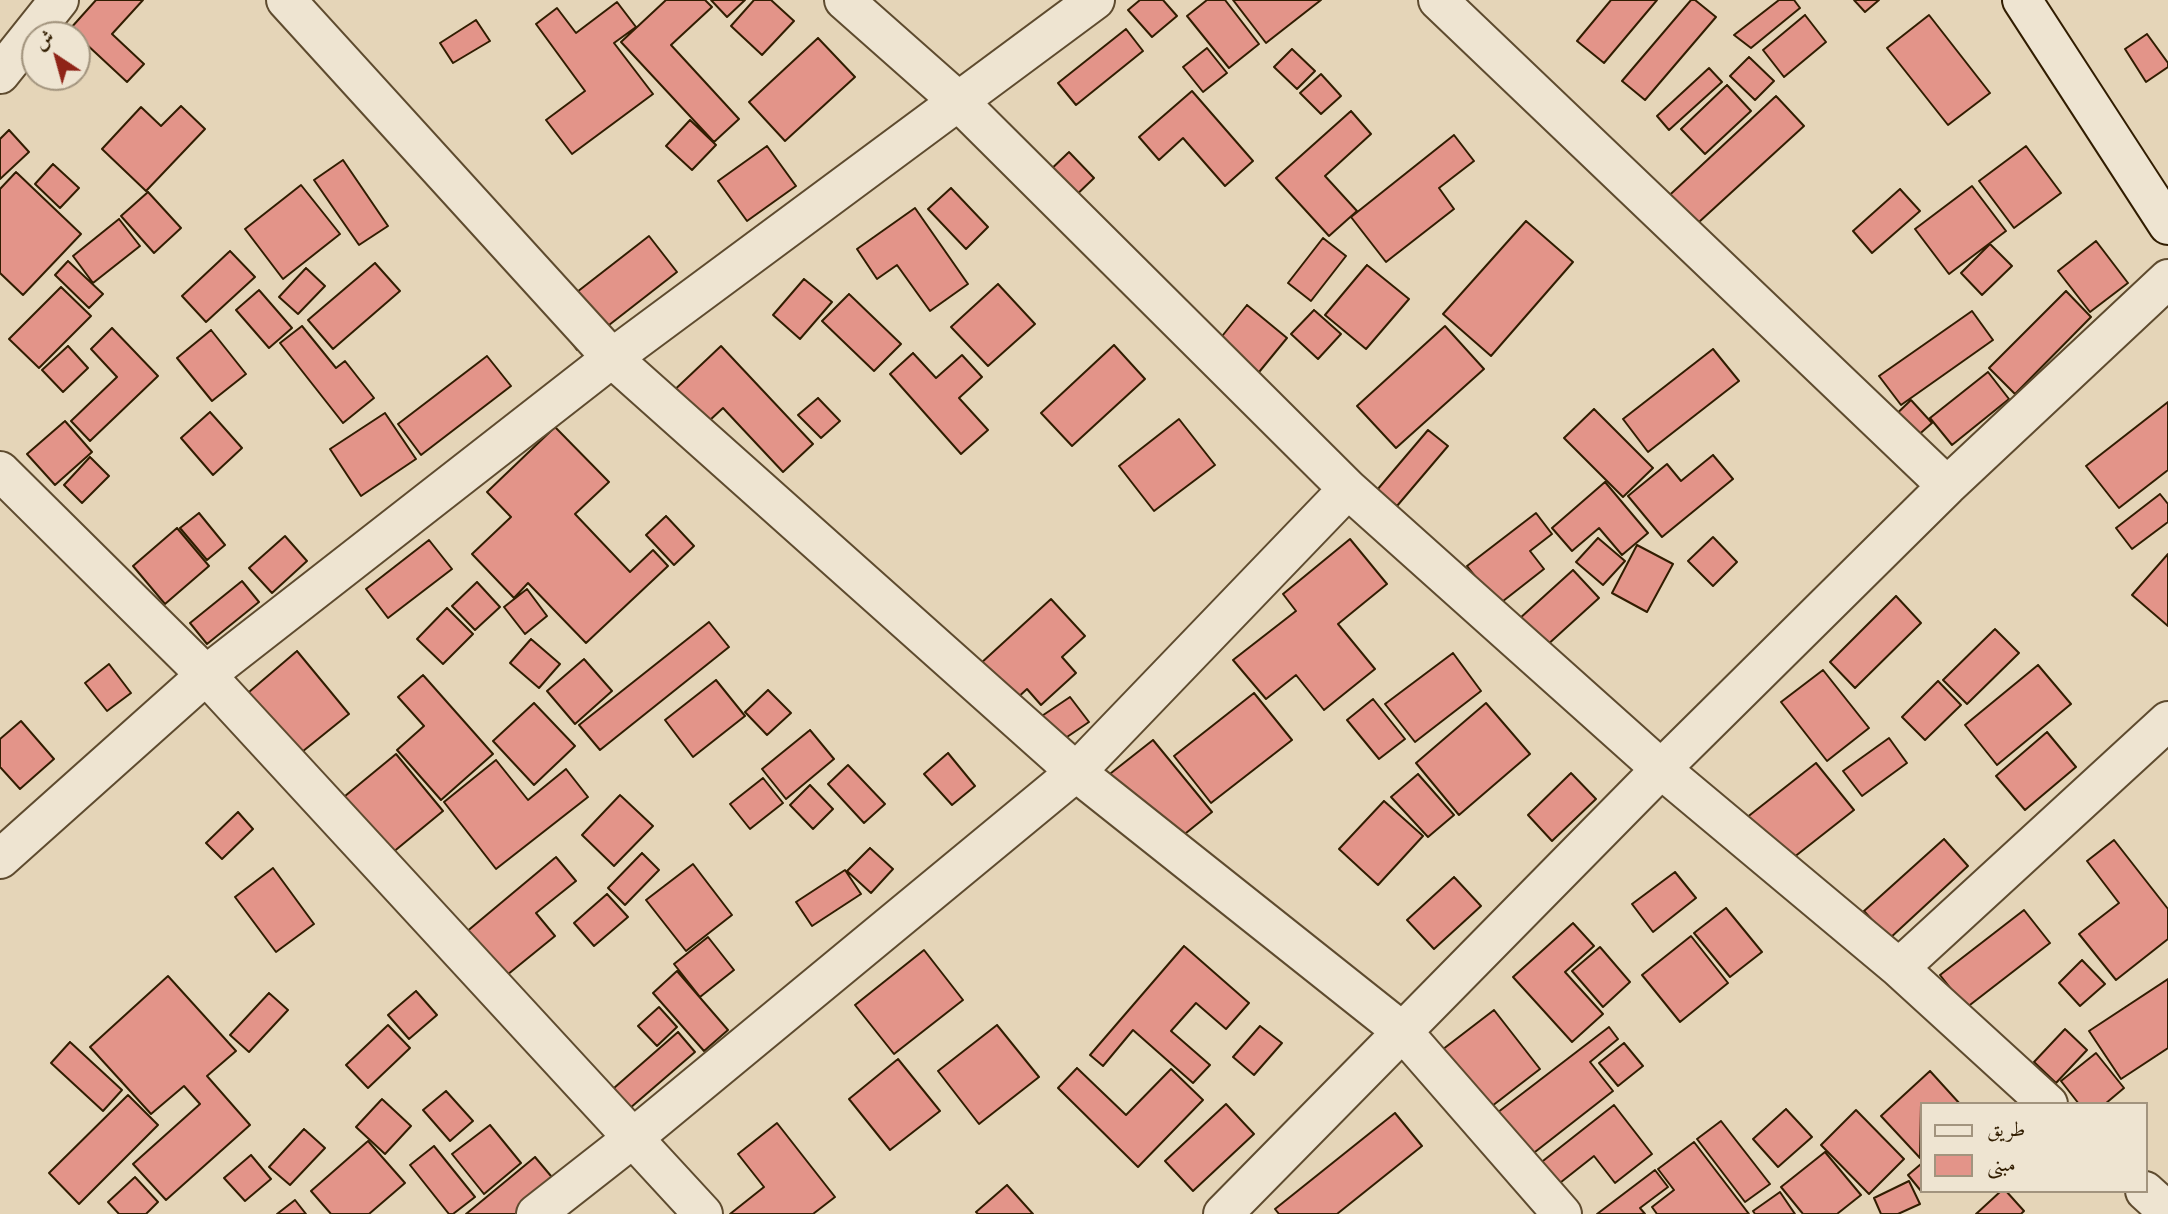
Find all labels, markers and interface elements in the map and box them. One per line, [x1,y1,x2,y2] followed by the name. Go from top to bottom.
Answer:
[21,21,91,91] north arrow
[30,25,60,56] text: ش
[1920,1102,2147,1193] legend
[1987,1117,2025,1144] text: طريق
[1987,1152,2016,1179] text: مبنى

